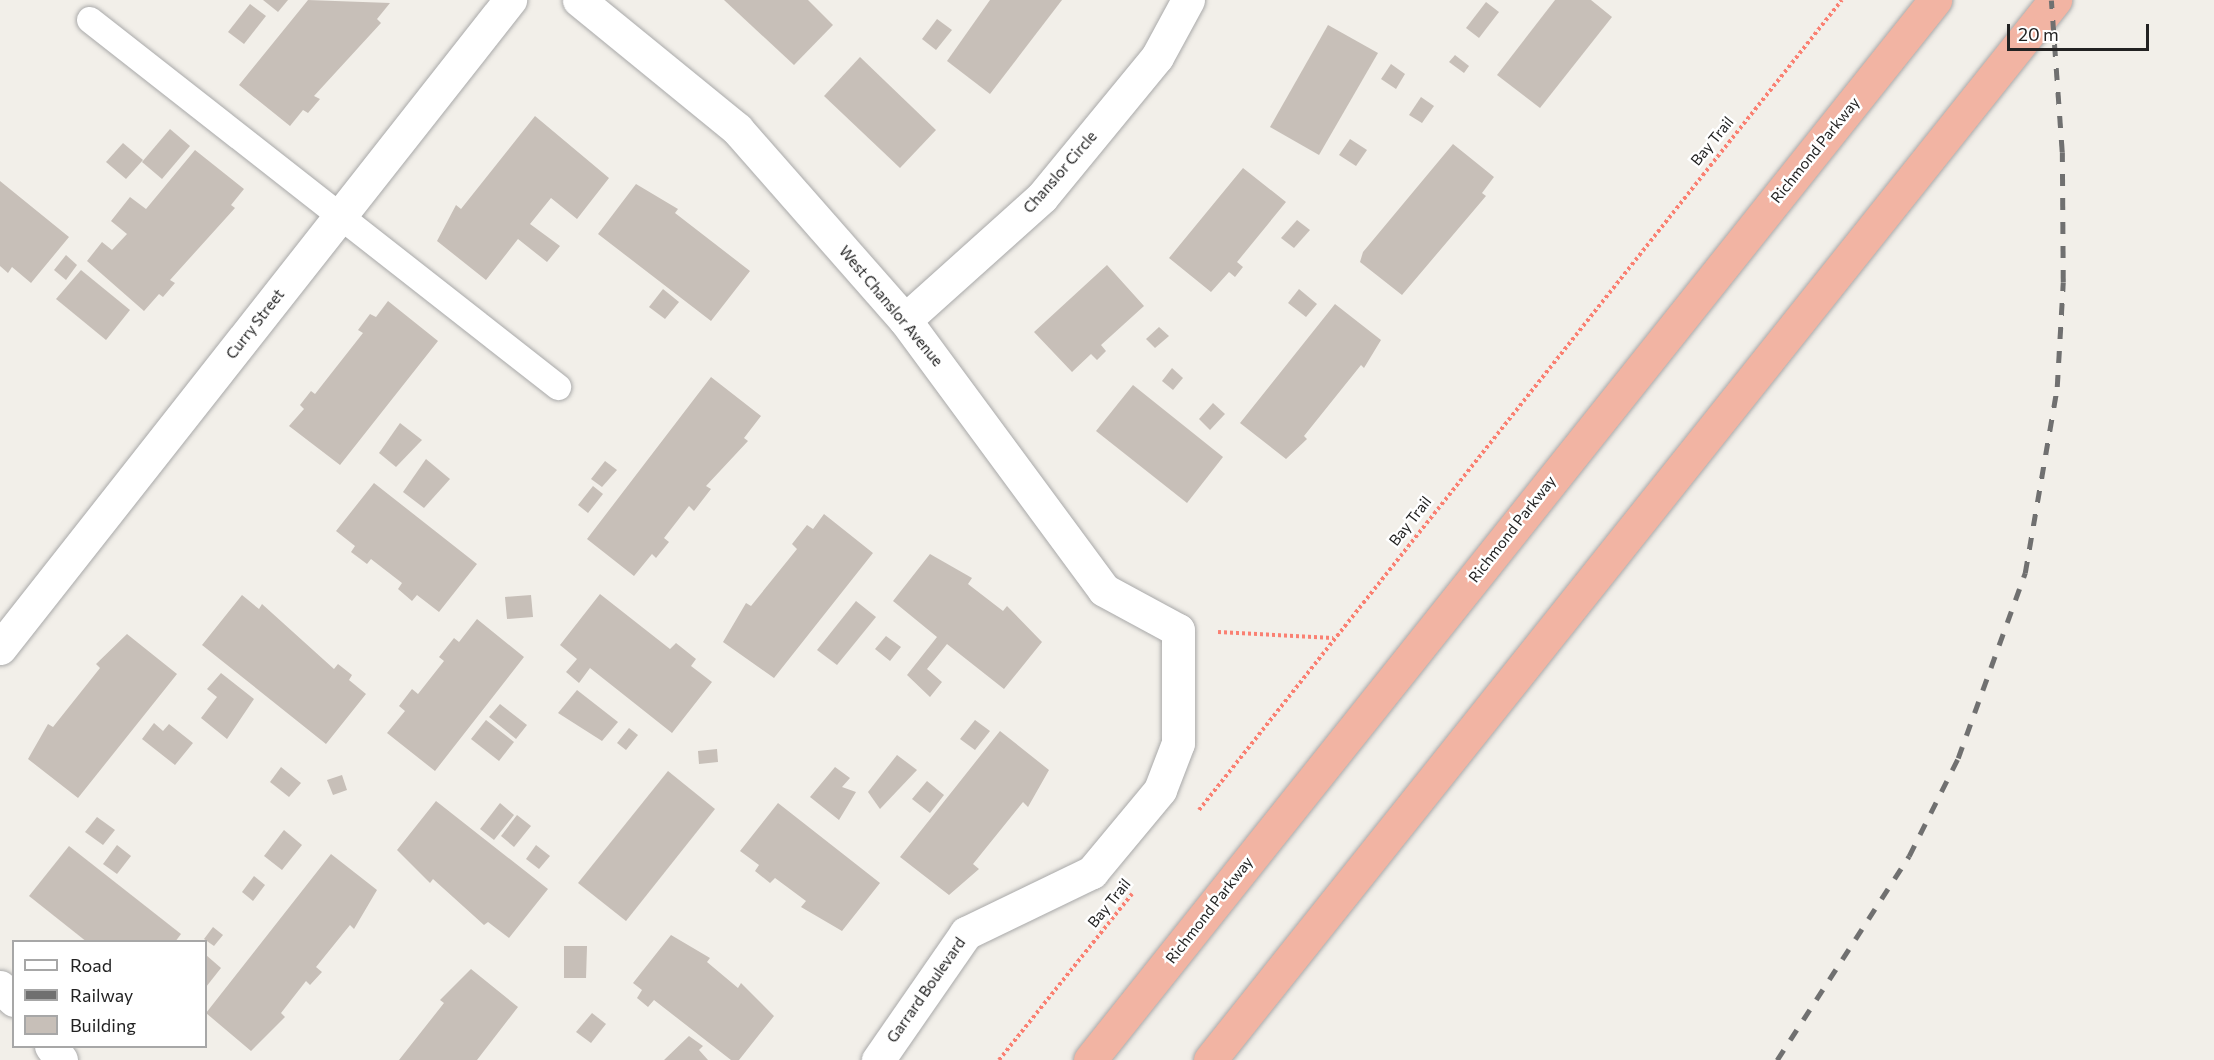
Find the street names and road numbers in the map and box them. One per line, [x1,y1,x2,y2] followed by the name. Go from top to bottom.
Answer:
[1767,94,1863,206] street label: Richmond Parkway
[1687,113,1737,169] street label: Bay Trail
[1019,127,1101,217] street label: Chanslor Circle
[835,242,947,370] street label: West Chanslor Avenue
[222,285,288,363] street label: Curry Street
[1465,472,1559,586] street label: Richmond Parkway
[1385,493,1435,549] street label: Bay Trail
[1162,853,1256,967] street label: Richmond Parkway
[1084,875,1134,931] street label: Bay Trail
[883,934,969,1046] street label: Garrard Boulevard

